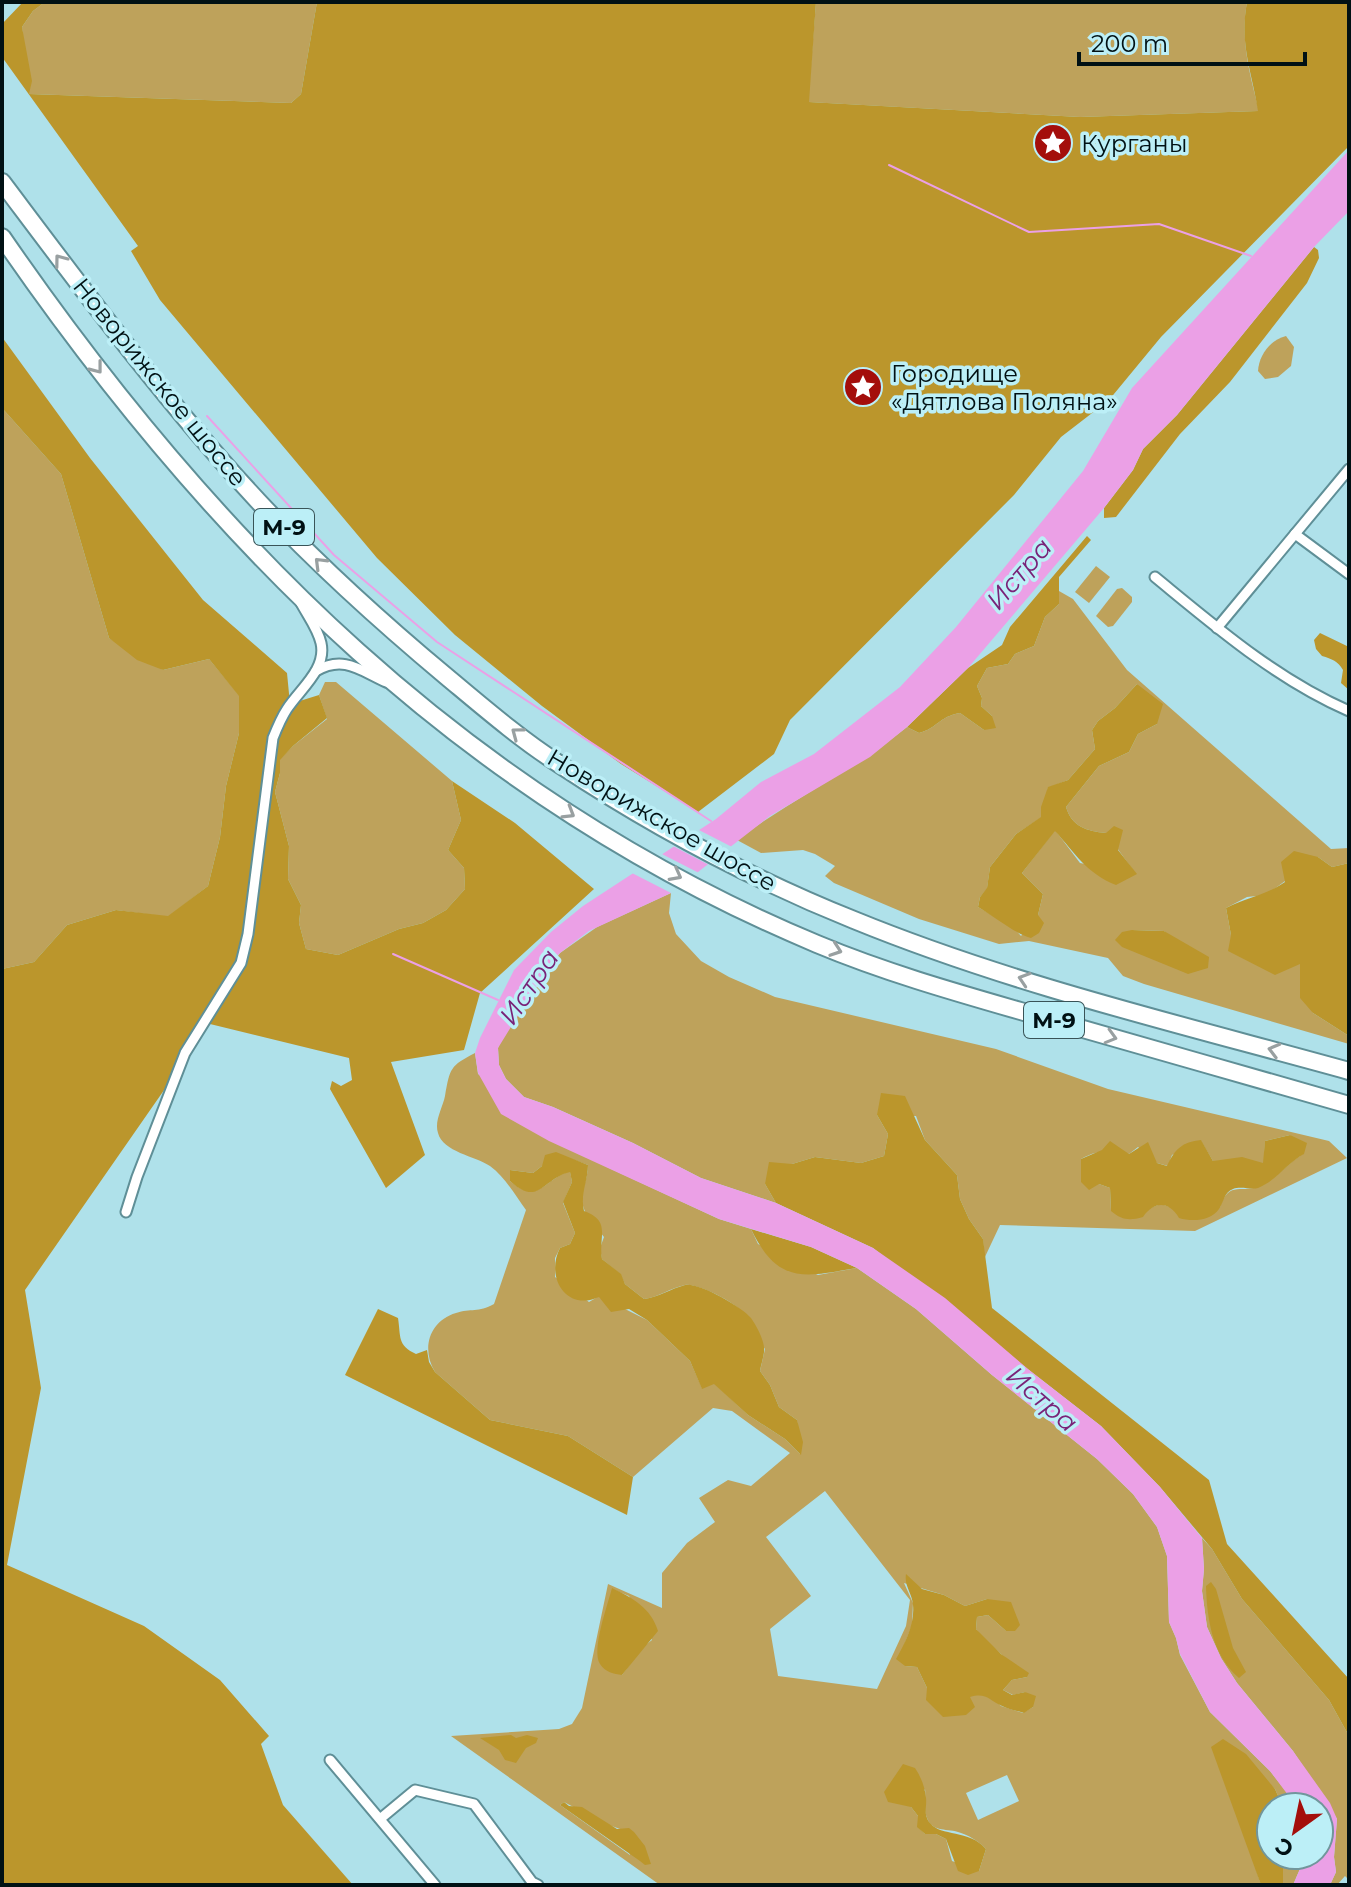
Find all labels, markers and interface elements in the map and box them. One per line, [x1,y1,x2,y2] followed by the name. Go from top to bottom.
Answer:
[1079,16,1305,66] scale bar
[1091,29,1168,58] text: 200 m
[1032,122,1074,164] place icon: Курганы
[1081,129,1188,158] place label: Курганы
[56,254,70,269] one-way arrow
[67,272,253,492] street label: Новорижское шоссе
[87,359,102,373] one-way arrow
[891,359,1118,416] place label: Городище «Дятлова Поляна»
[842,366,884,408] place icon: Городище «Дятлова Поляна»
[254,509,314,545] road number: М-9
[979,532,1059,616] water label: Истра
[315,558,329,573] one-way arrow
[511,729,526,743] one-way arrow
[542,743,782,897] street label: Новорижское шоссе
[560,804,575,819] one-way arrow
[667,865,681,881] one-way arrow
[828,941,842,957] one-way arrow
[492,943,566,1031] water label: Истра
[1017,972,1031,988] one-way arrow
[1024,1002,1084,1038] road number: М-9
[1103,1027,1117,1044] one-way arrow
[1267,1043,1281,1059] one-way arrow
[1000,1359,1084,1439] water label: Истра
[1255,1791,1335,1871] north arrow
[1270,1832,1298,1863] text: С

